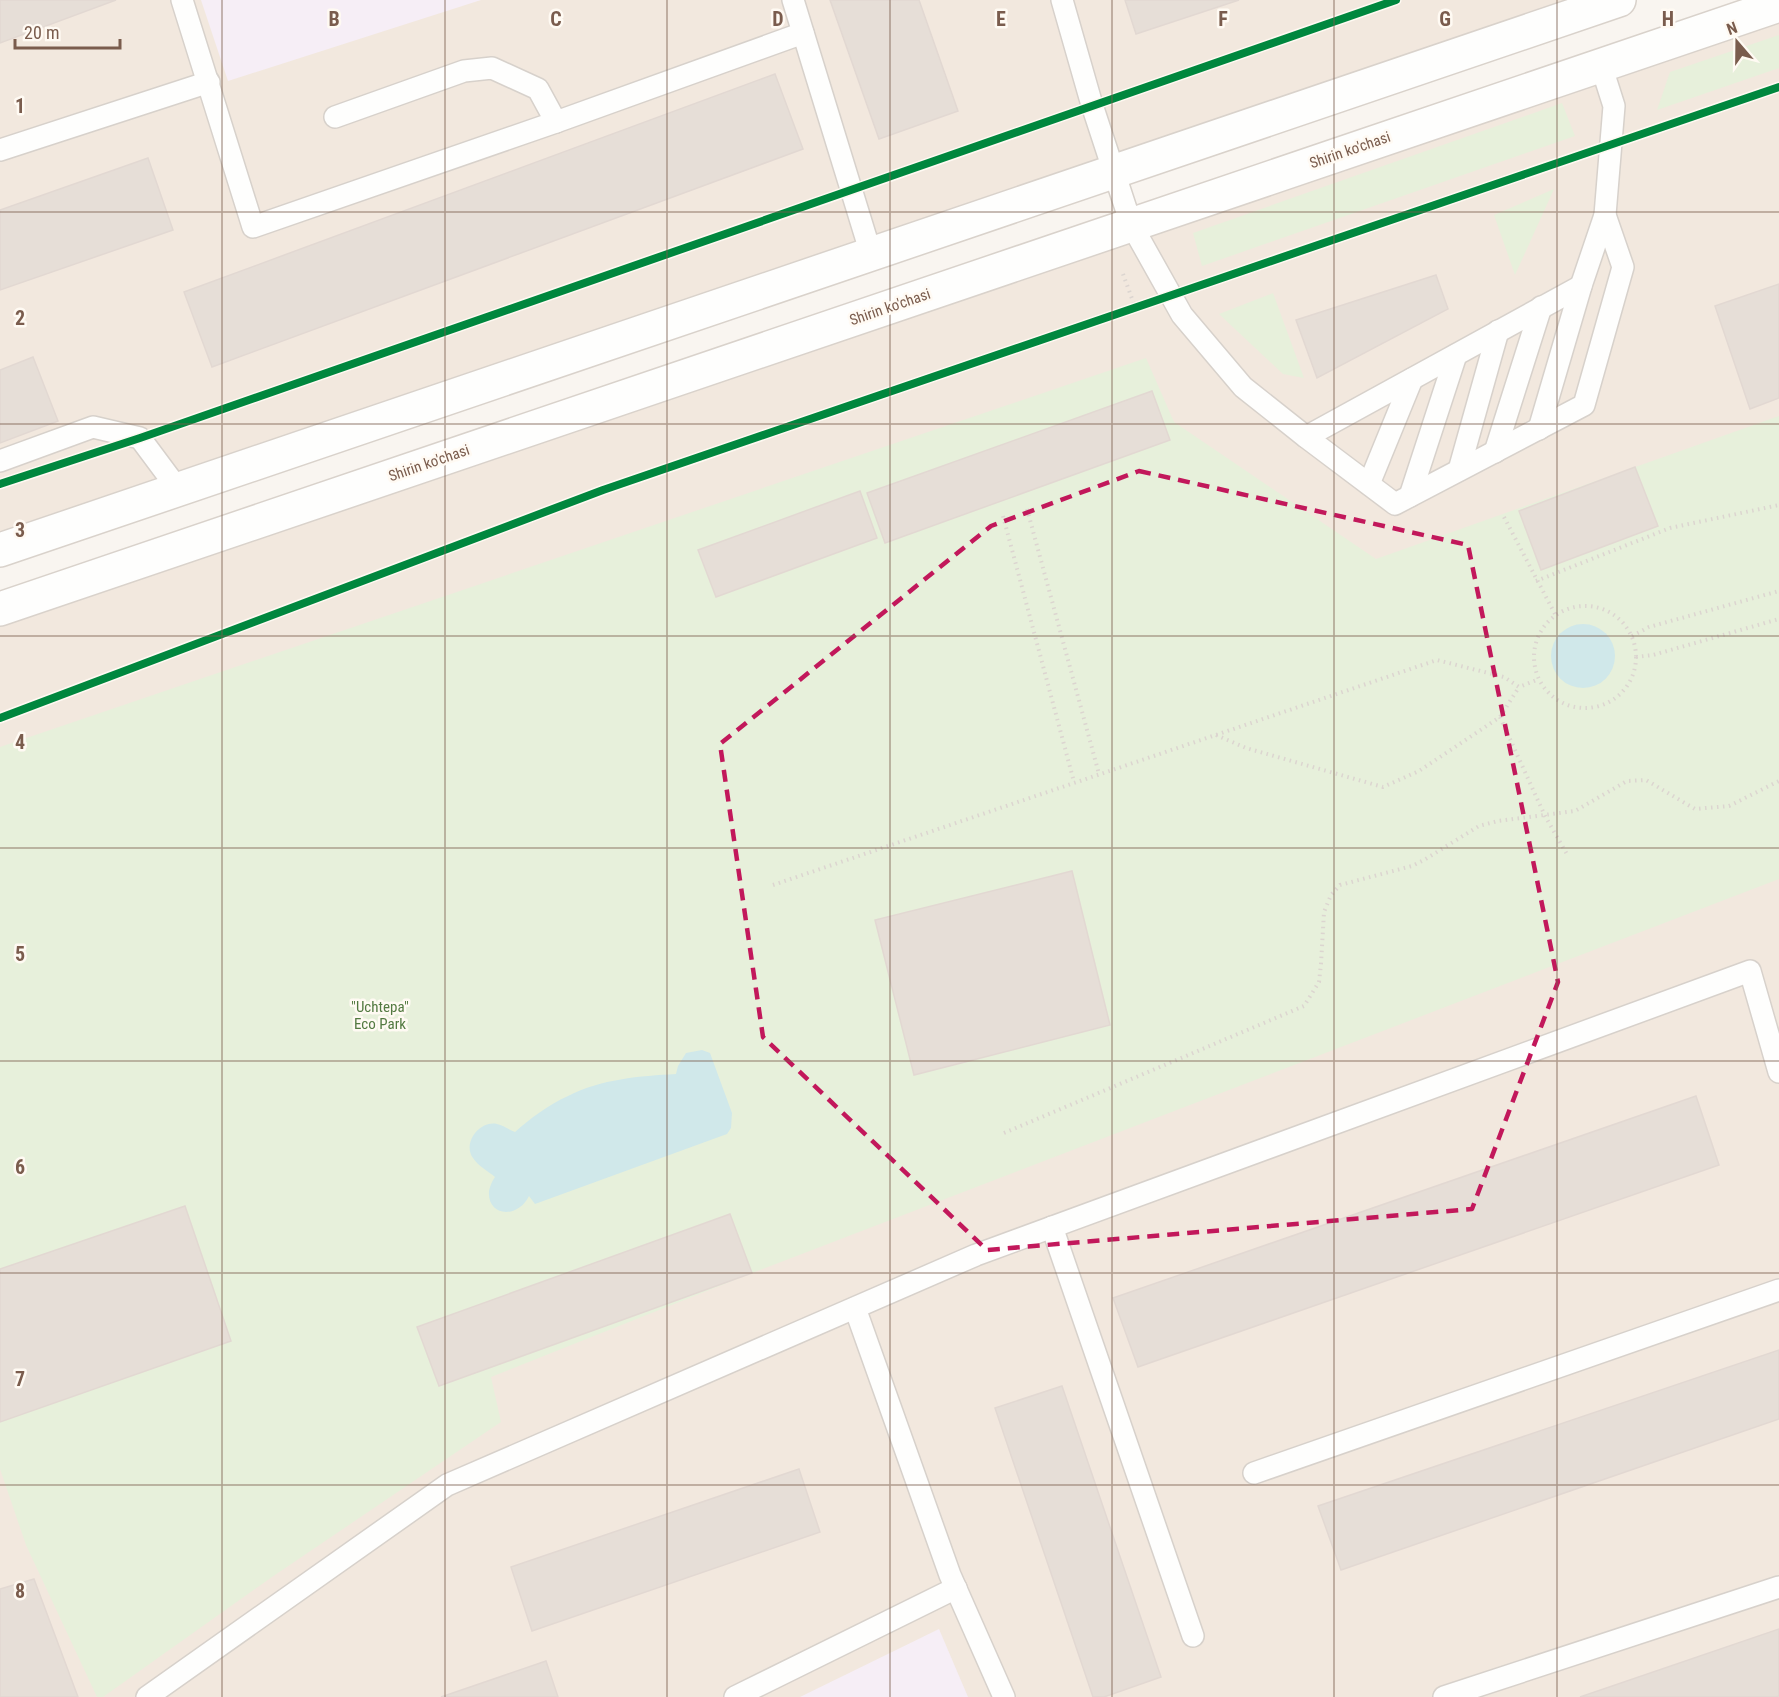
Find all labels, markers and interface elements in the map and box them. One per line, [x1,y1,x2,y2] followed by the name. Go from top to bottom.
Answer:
[328,7,340,31] text: B
[550,7,562,31] text: C
[772,7,784,31] text: D
[996,7,1006,31] text: E
[1218,7,1228,31] text: F
[1439,7,1451,31] text: G
[1662,7,1674,31] text: H
[15,12,120,50] scale bar
[1707,12,1767,72] north arrow
[1724,18,1740,39] text: N
[24,22,59,43] text: 20 m
[15,94,25,118] text: 1
[1307,128,1393,172] street label: Shirin ko'chasi
[847,285,933,329] street label: Shirin ko'chasi
[15,306,25,330] text: 2
[386,441,472,485] street label: Shirin ko'chasi
[15,518,25,542] text: 3
[15,730,25,754] text: 4
[15,942,25,966] text: 5
[351,998,409,1033] park label: "Uchtepa" Eco Park
[15,1155,25,1179] text: 6
[15,1367,25,1391] text: 7
[15,1579,25,1603] text: 8

